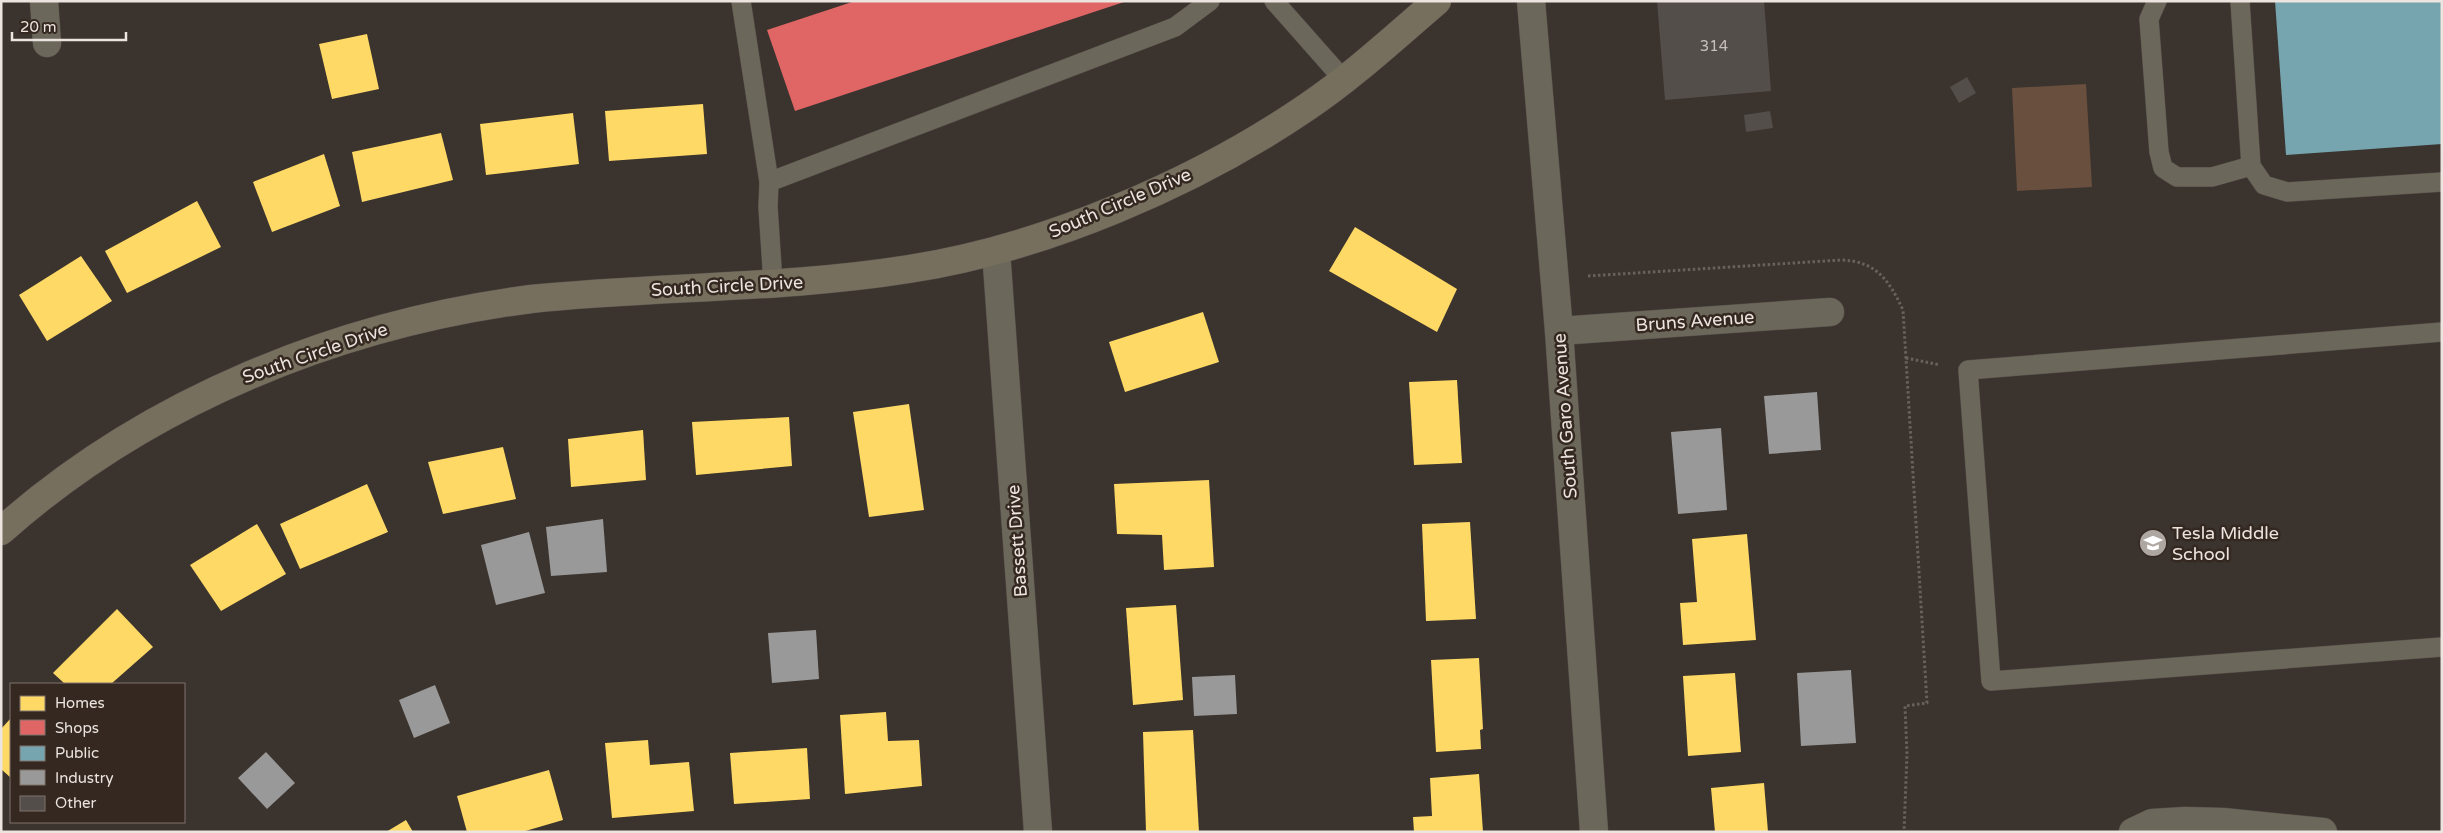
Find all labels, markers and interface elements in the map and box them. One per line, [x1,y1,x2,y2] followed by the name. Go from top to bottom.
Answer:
[12,10,126,42] scale bar
[20,18,57,36] text: 20 m
[1700,37,1728,55] house number: 314
[1046,163,1194,243] street label: South Circle Drive
[650,271,804,301] street label: South Circle Drive
[1635,306,1755,336] street label: Bruns Avenue
[239,318,391,388] street label: South Circle Drive
[1548,332,1582,500] street label: South Garo Avenue
[1002,484,1032,598] street label: Bassett Drive
[2172,522,2279,565] place label: Tesla Middle School
[2138,528,2168,558] school or university icon: Tesla Middle School
[10,683,185,823] legend
[55,694,105,712] text: Homes
[55,719,99,737] text: Shops
[55,744,99,762] text: Public
[55,769,114,787] text: Industry
[55,794,97,812] text: Other

